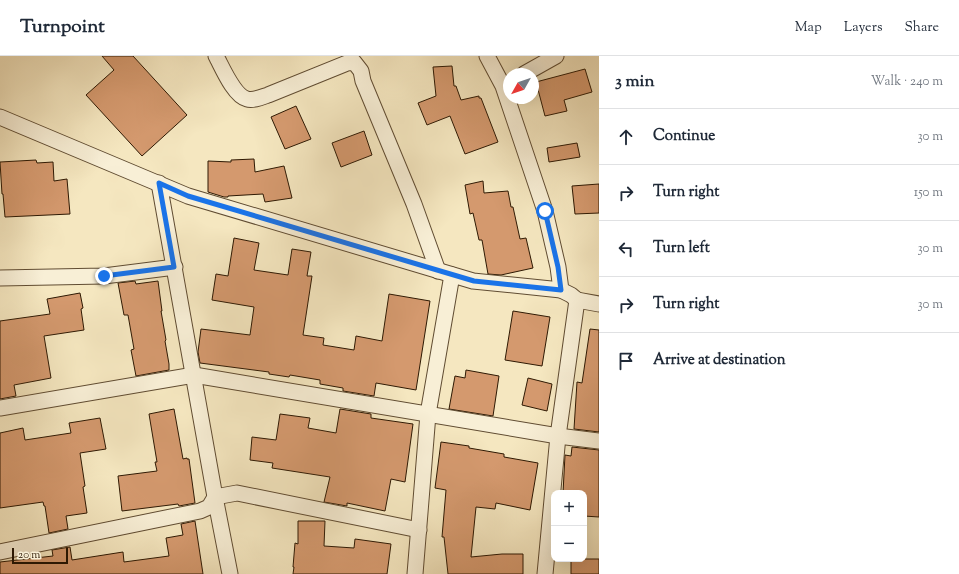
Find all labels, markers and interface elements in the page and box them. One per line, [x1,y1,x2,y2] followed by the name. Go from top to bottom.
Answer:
[20,14,105,41] text: Turnpoint
[795,18,822,38] text: Map
[844,18,882,38] text: Layers
[904,18,939,38] text: Share
[503,68,539,104] north arrow
[615,70,654,94] text: 3 min
[871,73,943,91] text: Walk · 240 m
[615,126,637,148] icon: ahead
[653,126,715,147] text: Continue
[917,128,943,146] text: 30 m
[615,182,637,204] icon: right
[653,182,719,203] text: Turn right
[914,184,943,202] text: 150 m
[536,202,554,220] route start
[615,238,637,260] icon: left
[653,238,710,259] text: Turn left
[917,240,943,258] text: 30 m
[95,267,113,285] route end
[615,294,637,316] icon: right
[653,294,719,315] text: Turn right
[917,296,943,314] text: 30 m
[615,350,637,372] icon: arrive
[653,350,786,371] text: Arrive at destination
[551,490,587,562] map controls
[551,490,587,526] button: +
[551,526,587,562] button: −
[12,546,68,565] scale bar
[18,547,40,563] text: 20 m

